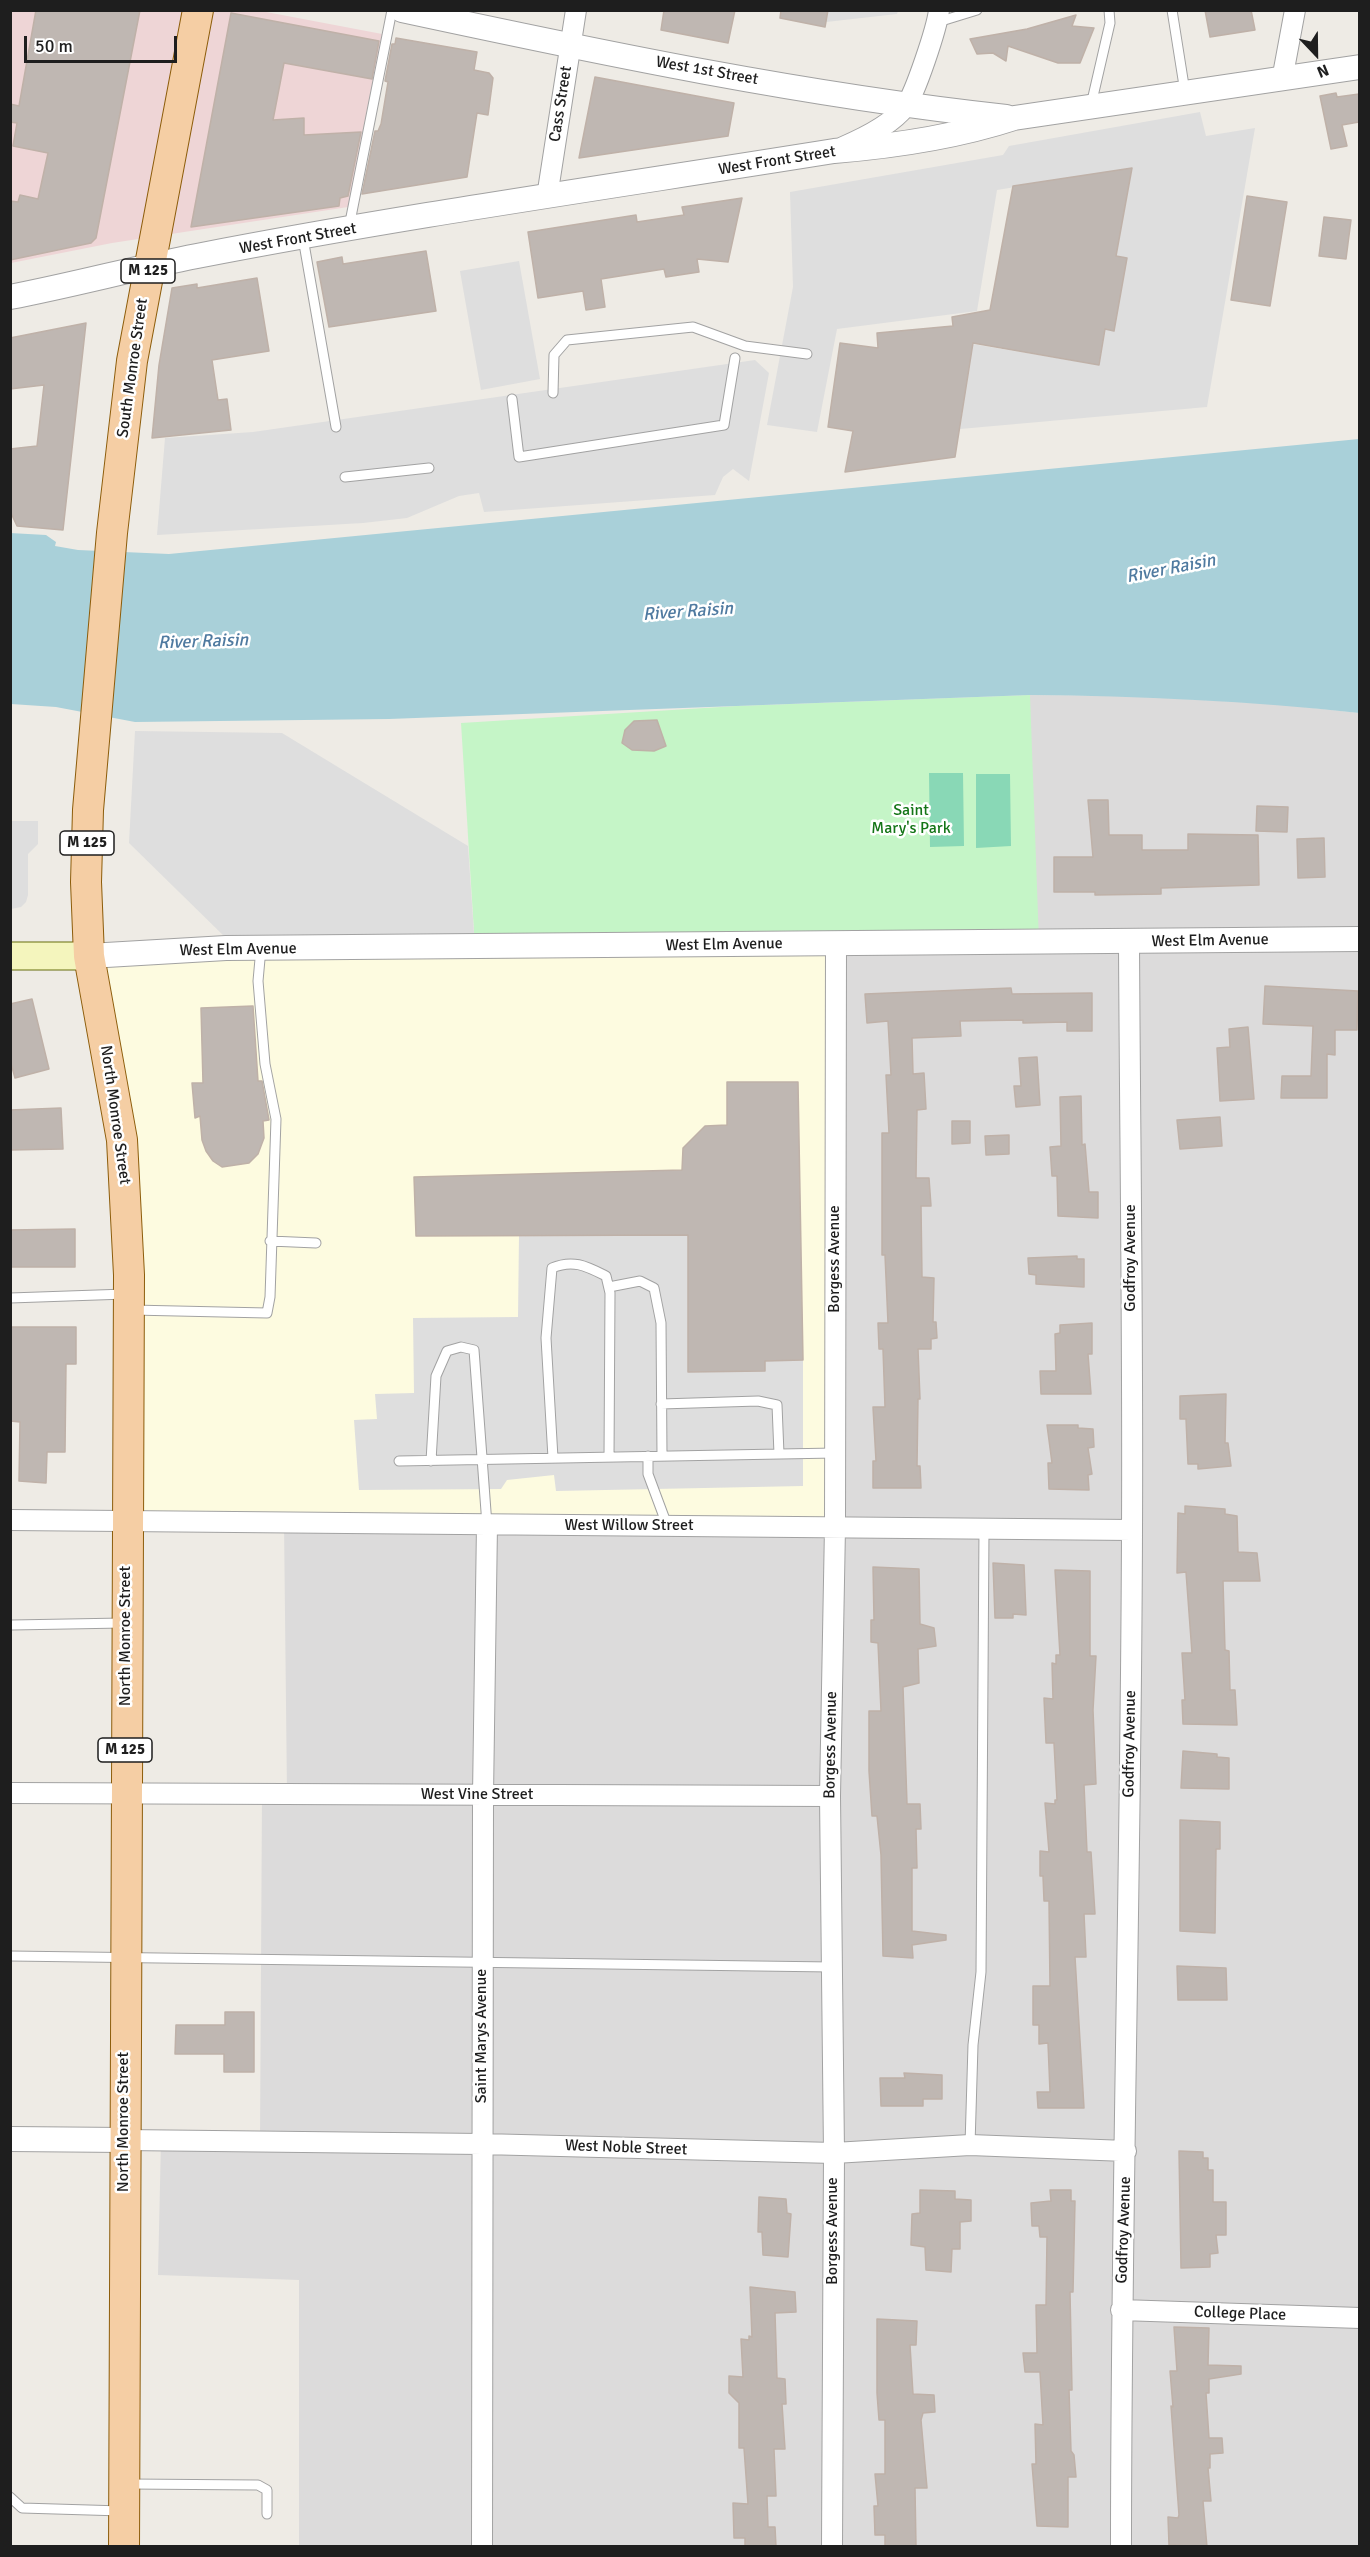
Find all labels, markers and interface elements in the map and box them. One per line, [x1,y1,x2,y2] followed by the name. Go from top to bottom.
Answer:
[27,24,180,62] scale bar
[1286,24,1346,84] north arrow
[35,35,73,57] text: 50 m
[654,53,760,89] street label: West 1st Street
[1314,59,1332,82] text: N
[546,65,576,143] street label: Cass Street
[717,142,837,180] street label: West Front Street
[238,219,358,259] street label: West Front Street
[121,259,175,283] road number: M 125
[114,297,152,439] street label: South Monroe Street
[1125,550,1217,588] water label: River Raisin
[642,598,734,626] water label: River Raisin
[157,630,249,654] water label: River Raisin
[871,801,951,839] park label: Saint Mary's Park
[60,831,114,855] road number: M 125
[1151,930,1269,952] street label: West Elm Avenue
[665,934,783,956] street label: West Elm Avenue
[179,939,297,961] street label: West Elm Avenue
[96,1044,134,1186] street label: North Monroe Street
[1121,1204,1141,1312] street label: Godfroy Avenue
[825,1205,845,1313] street label: Borgess Avenue
[564,1516,694,1536] street label: West Willow Street
[116,1566,136,1706] street label: North Monroe Street
[1119,1690,1141,1798] street label: Godfroy Avenue
[820,1691,842,1799] street label: Borgess Avenue
[98,1738,152,1762] road number: M 125
[421,1785,533,1805] street label: West Vine Street
[472,1969,492,2103] street label: Saint Marys Avenue
[114,2052,134,2192] street label: North Monroe Street
[564,2136,688,2160] street label: West Noble Street
[1113,2176,1135,2284] street label: Godfroy Avenue
[823,2177,843,2285] street label: Borgess Avenue
[1194,2303,1286,2325] street label: College Place

